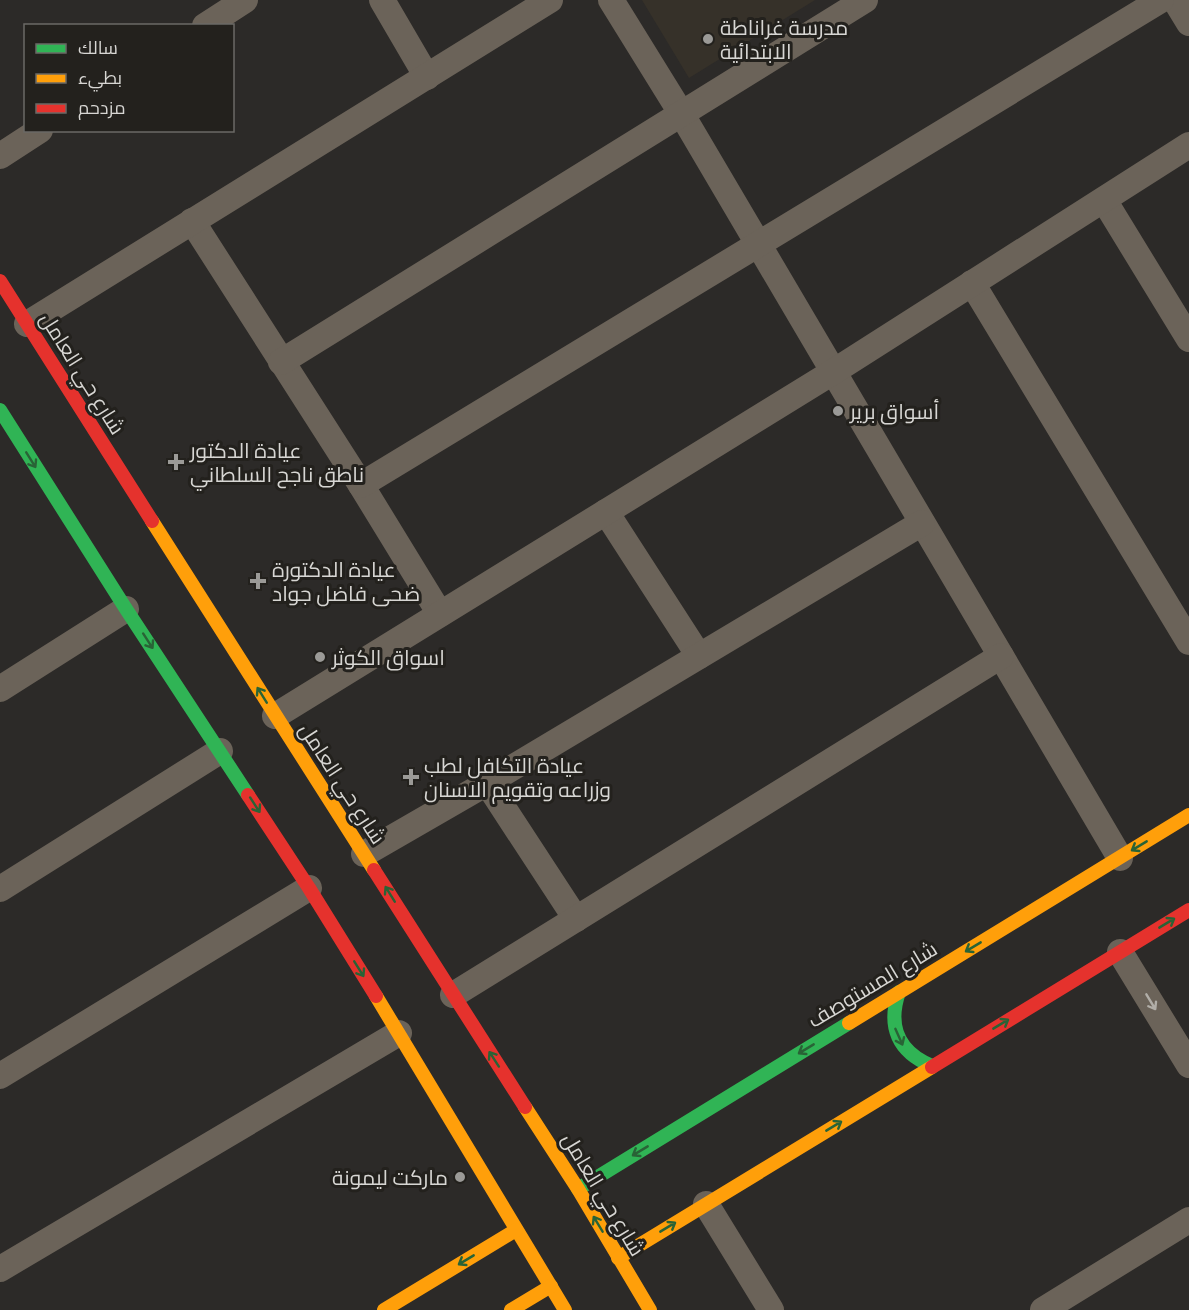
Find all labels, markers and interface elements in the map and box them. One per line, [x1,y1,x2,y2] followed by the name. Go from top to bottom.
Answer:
[720,11,848,67] place label: مدرسة غراناطة الابتدائية
[24,24,234,132] legend
[701,32,715,46] marker: مدرسة غراناطة الابتدائية
[78,34,118,61] text: سالك
[78,64,122,92] text: بطيء
[78,94,126,121] text: مزدحم
[32,305,133,441] street label: شارع حي العامل
[849,395,939,427] place label: أسواق برير
[831,404,845,418] marker: أسواق برير
[189,434,364,491] place label: عيادة الدكتور ناطق ناجح السلطاني
[25,451,38,468] one-way arrow
[167,453,185,471] marker: عيادة الدكتور ناطق ناجح السلطاني
[272,553,420,609] place label: عيادة الدكتورة ضحى فاضل جواد
[249,572,267,590] marker: عيادة الدكتورة ضحى فاضل جواد
[142,633,154,649] one-way arrow
[331,641,445,673] place label: اسواق الكوثر
[313,650,327,664] marker: اسواق الكوثر
[255,687,267,704] one-way arrow
[291,716,394,851] street label: شارع حي العامل
[424,749,611,805] place label: عيادة التكافل لطب وزراعه وتقويم الاسنان
[402,768,420,786] marker: عيادة التكافل لطب وزراعه وتقويم الاسنان
[248,796,261,813] one-way arrow
[1131,840,1148,852] one-way arrow
[383,886,395,903] one-way arrow
[1158,916,1175,928] one-way arrow
[801,933,943,1035] street label: شارع المستوصف
[965,942,982,954] one-way arrow
[354,960,366,977] one-way arrow
[1145,993,1157,1010] one-way arrow
[992,1018,1009,1030] one-way arrow
[894,1027,905,1045] one-way arrow
[798,1044,815,1056] one-way arrow
[488,1051,500,1068] one-way arrow
[825,1119,842,1131] one-way arrow
[554,1126,654,1262] street label: شارع حي العامل
[632,1145,649,1157] one-way arrow
[332,1161,448,1193] place label: ماركت ليمونة
[453,1170,467,1184] marker: ماركت ليمونة
[592,1216,604,1233] one-way arrow
[659,1221,676,1233] one-way arrow
[458,1254,475,1266] one-way arrow

